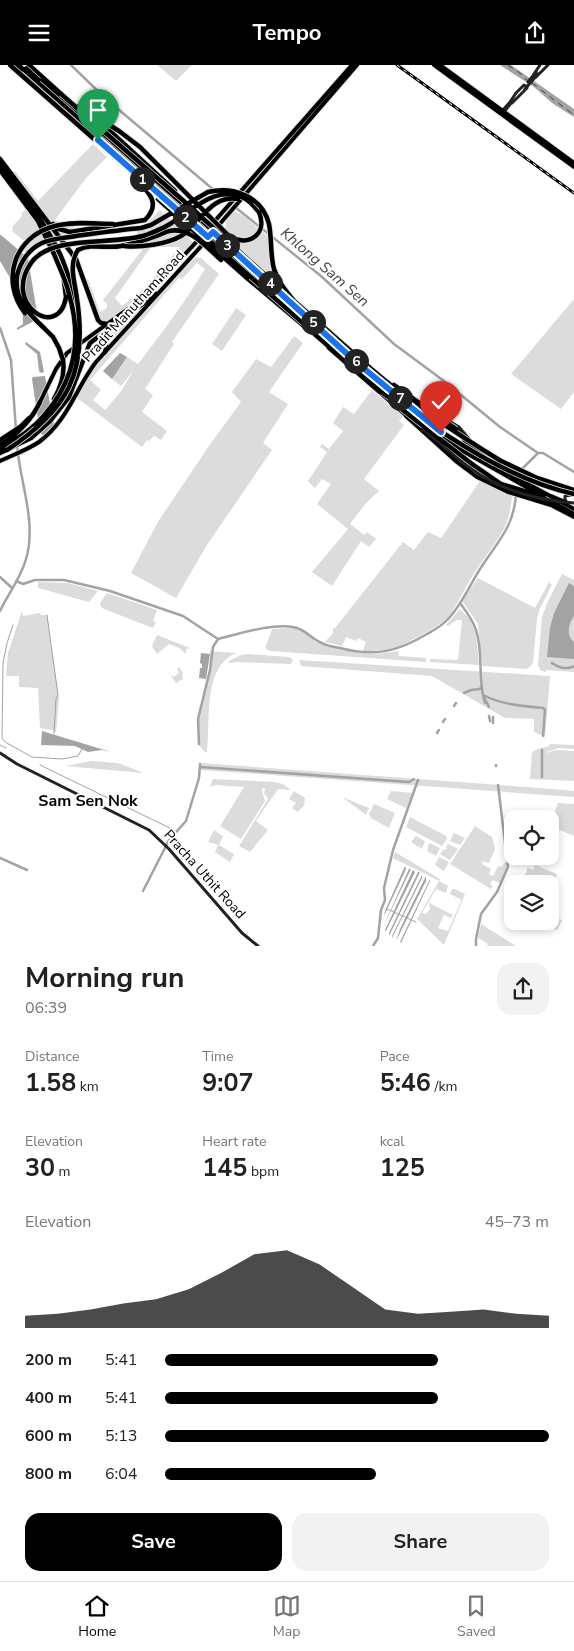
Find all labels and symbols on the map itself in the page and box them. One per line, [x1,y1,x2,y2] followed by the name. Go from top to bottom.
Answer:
[77,89,119,140] pin
[130,167,154,191] pin: 1
[172,205,198,229] pin: 2
[276,223,374,311] water label: Khlong Sam Sen
[214,233,240,257] pin: 3
[78,246,189,366] street label: Pradit Manutham Road
[258,271,282,295] pin: 4
[300,309,326,335] pin: 5
[344,349,368,373] pin: 6
[420,381,462,432] pin
[388,385,412,411] pin: 7
[38,790,138,812] district label: Sam Sen Nok
[159,826,250,923] street label: Pracha Uthit Road

